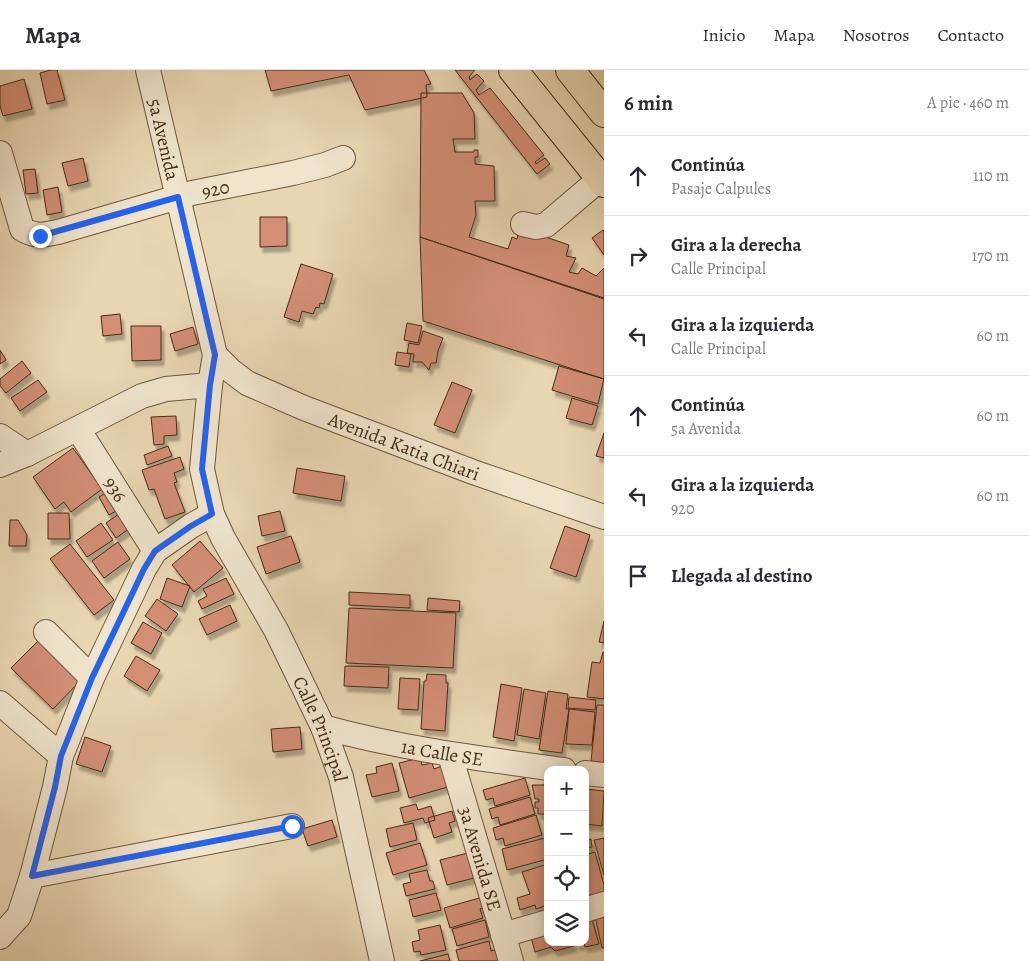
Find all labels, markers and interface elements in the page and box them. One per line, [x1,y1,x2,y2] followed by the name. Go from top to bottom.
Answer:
[25,19,81,51] text: Mapa
[702,23,745,47] text: Inicio
[773,23,815,47] text: Mapa
[843,23,909,47] text: Nosotros
[937,23,1004,47] text: Contacto
[624,89,673,117] text: 6 min
[927,92,1009,114] text: A pie · 460 m
[141,96,185,183] street label: 5a Avenida
[671,152,745,178] text: Continúa
[624,162,652,190] icon: ahead
[973,165,1009,187] text: 110 m
[200,174,232,205] street label: 920
[671,178,771,200] text: Pasaje Calpules
[29,225,52,248] route end
[671,232,802,258] text: Gira a la derecha
[624,242,652,270] icon: right
[972,245,1009,267] text: 170 m
[671,258,766,280] text: Calle Principal
[671,312,814,338] text: Gira a la izquierda
[624,322,652,350] icon: left
[977,325,1009,347] text: 60 m
[671,338,766,360] text: Calle Principal
[671,392,745,418] text: Continúa
[624,402,652,430] icon: ahead
[977,405,1009,427] text: 60 m
[324,406,483,487] street label: Avenida Katia Chiari
[671,418,741,440] text: 5a Avenida
[97,472,133,507] street label: 936
[671,472,814,498] text: Gira a la izquierda
[624,482,652,510] icon: left
[977,485,1009,507] text: 60 m
[671,498,694,520] text: 920
[624,562,652,590] icon: arrive
[671,563,813,589] text: Llegada al destino
[286,672,354,784] street label: Calle Principal
[399,733,485,773] street label: 1a Calle SE
[544,766,589,946] map controls
[544,766,589,811] button: +
[452,803,507,914] street label: 3a Avenida SE
[544,811,589,856] button: −
[281,815,304,838] route start
[544,856,589,901] button: locate
[544,901,589,946] button: layers

